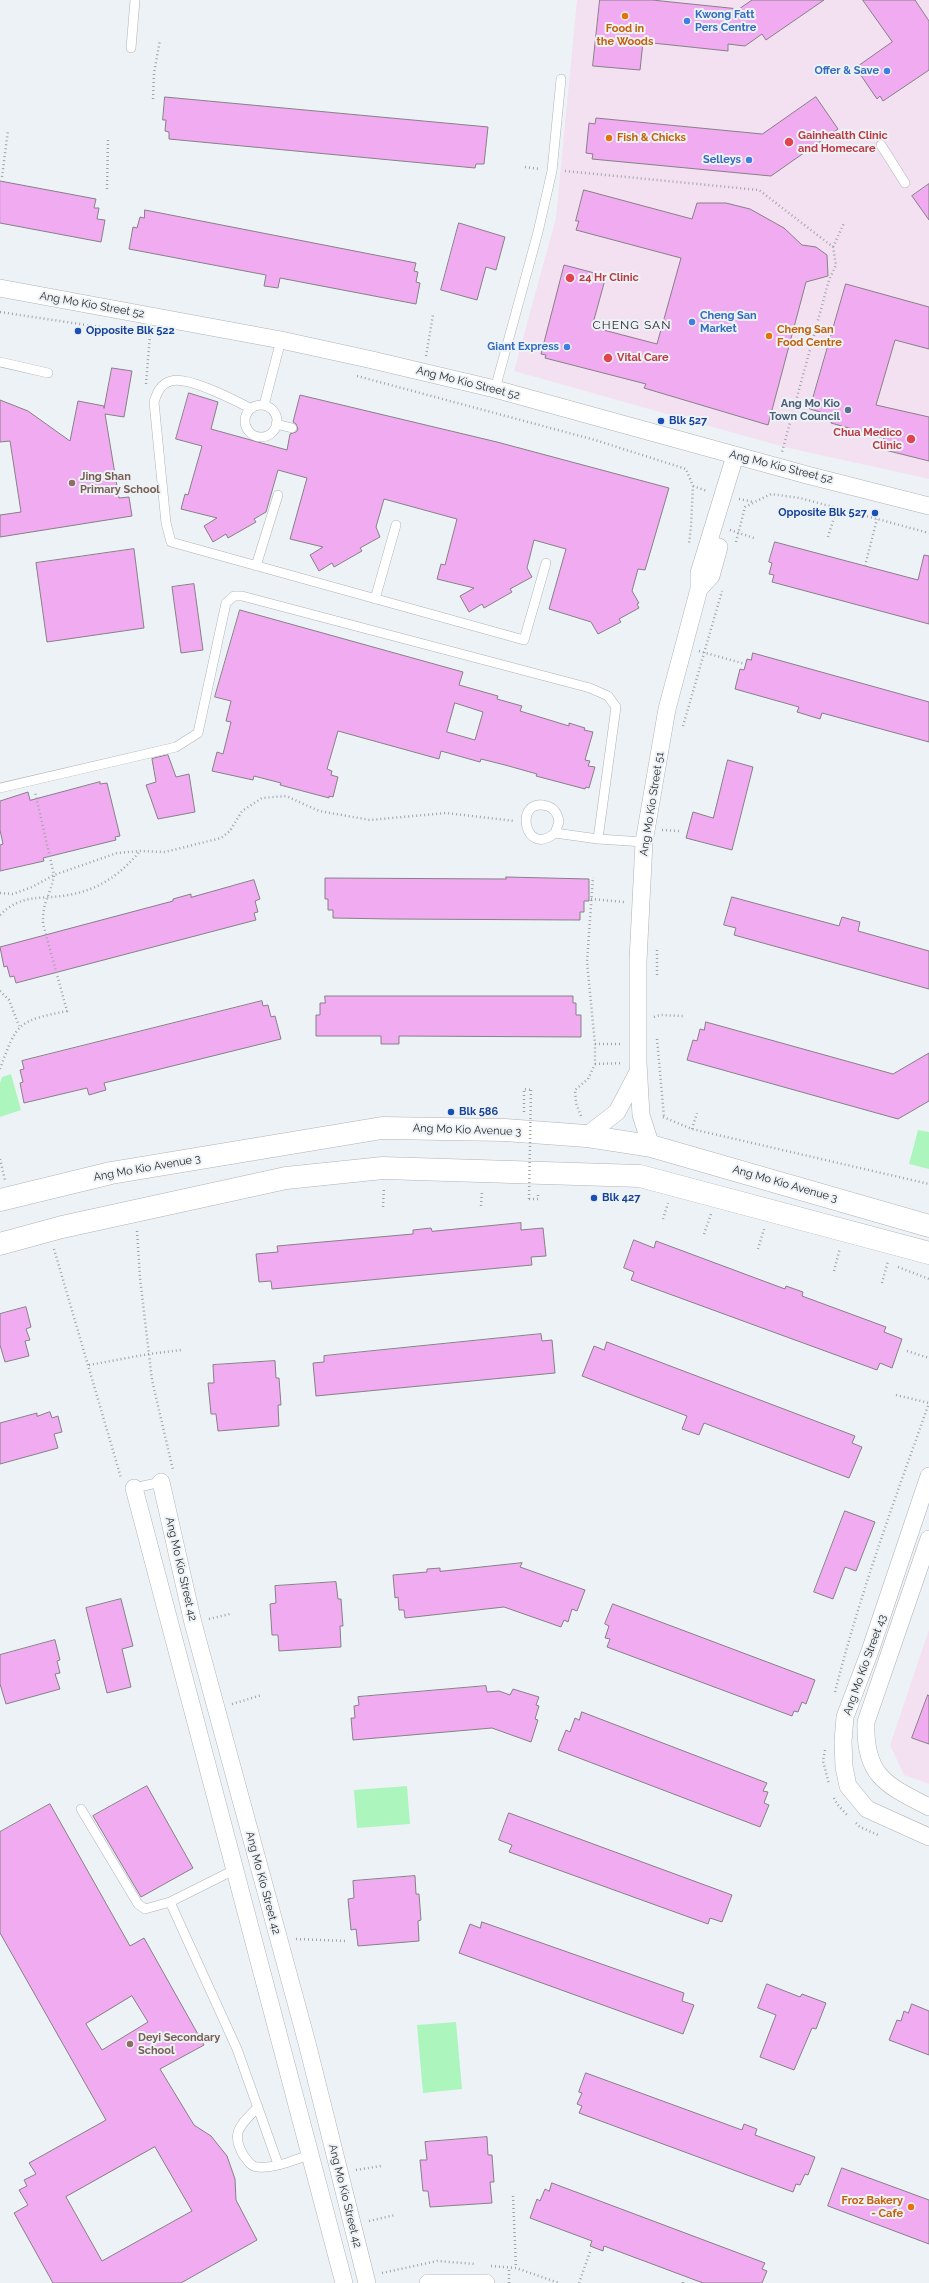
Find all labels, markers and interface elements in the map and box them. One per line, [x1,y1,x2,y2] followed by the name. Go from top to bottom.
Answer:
[695,8,756,34] place label: Kwong Fatt Pers Centre
[620,11,630,21] marker: Food in the Woods
[682,16,692,26] marker: Kwong Fatt Pers Centre
[597,22,653,48] place label: Food in the Woods
[814,64,879,78] place label: Offer & Save
[882,66,892,76] marker: Offer & Save
[798,129,888,155] place label: Gainhealth Clinic and Homecare
[617,131,686,145] place label: Fish & Chicks
[604,133,614,143] marker: Fish & Chicks
[783,136,795,148] marker: Gainhealth Clinic and Homecare
[703,153,741,167] place label: Selleys
[744,155,754,165] marker: Selleys
[579,271,639,285] place label: 24 Hr Clinic
[564,272,576,284] marker: 24 Hr Clinic
[39,289,145,321] street label: Ang Mo Kio Street 52
[700,309,757,335] place label: Cheng San Market
[687,317,697,327] marker: Cheng San Market
[593,318,671,332] district label: CHENG SAN
[777,323,842,349] place label: Cheng San Food Centre
[86,324,175,338] place label: Opposite Blk 522
[73,326,83,336] marker: Opposite Blk 522
[764,331,774,341] marker: Cheng San Food Centre
[487,340,559,354] place label: Giant Express
[562,342,572,352] marker: Giant Express
[617,351,669,365] place label: Vital Care
[602,352,614,364] marker: Vital Care
[415,364,521,402] street label: Ang Mo Kio Street 52
[769,397,840,423] place label: Ang Mo Kio Town Council
[843,405,853,415] marker: Ang Mo Kio Town Council
[669,414,707,428] place label: Blk 527
[656,416,666,426] marker: Blk 527
[833,426,902,452] place label: Chua Medico Clinic
[905,433,917,445] marker: Chua Medico Clinic
[728,448,834,486] street label: Ang Mo Kio Street 52
[80,470,160,496] place label: Jing Shan Primary School
[67,478,77,488] marker: Jing Shan Primary School
[778,506,867,520] place label: Opposite Blk 527
[870,508,880,518] marker: Opposite Blk 527
[637,751,667,857] street label: Ang Mo Kio Street 51
[459,1105,498,1119] place label: Blk 586
[446,1107,456,1117] marker: Blk 586
[413,1122,521,1138] street label: Ang Mo Kio Avenue 3
[92,1152,202,1184] street label: Ang Mo Kio Avenue 3
[731,1163,839,1205] street label: Ang Mo Kio Avenue 3
[602,1191,640,1205] place label: Blk 427
[589,1193,599,1203] marker: Blk 427
[163,1516,199,1622] street label: Ang Mo Kio Street 42
[841,1613,889,1717] street label: Ang Mo Kio Street 43
[243,1830,283,1936] street label: Ang Mo Kio Street 42
[138,2031,220,2057] place label: Deyi Secondary School
[125,2039,135,2049] marker: Deyi Secondary School
[326,2143,364,2249] street label: Ang Mo Kio Street 42
[842,2194,903,2220] place label: Froz Bakery - Cafe
[906,2202,916,2212] marker: Froz Bakery - Cafe

